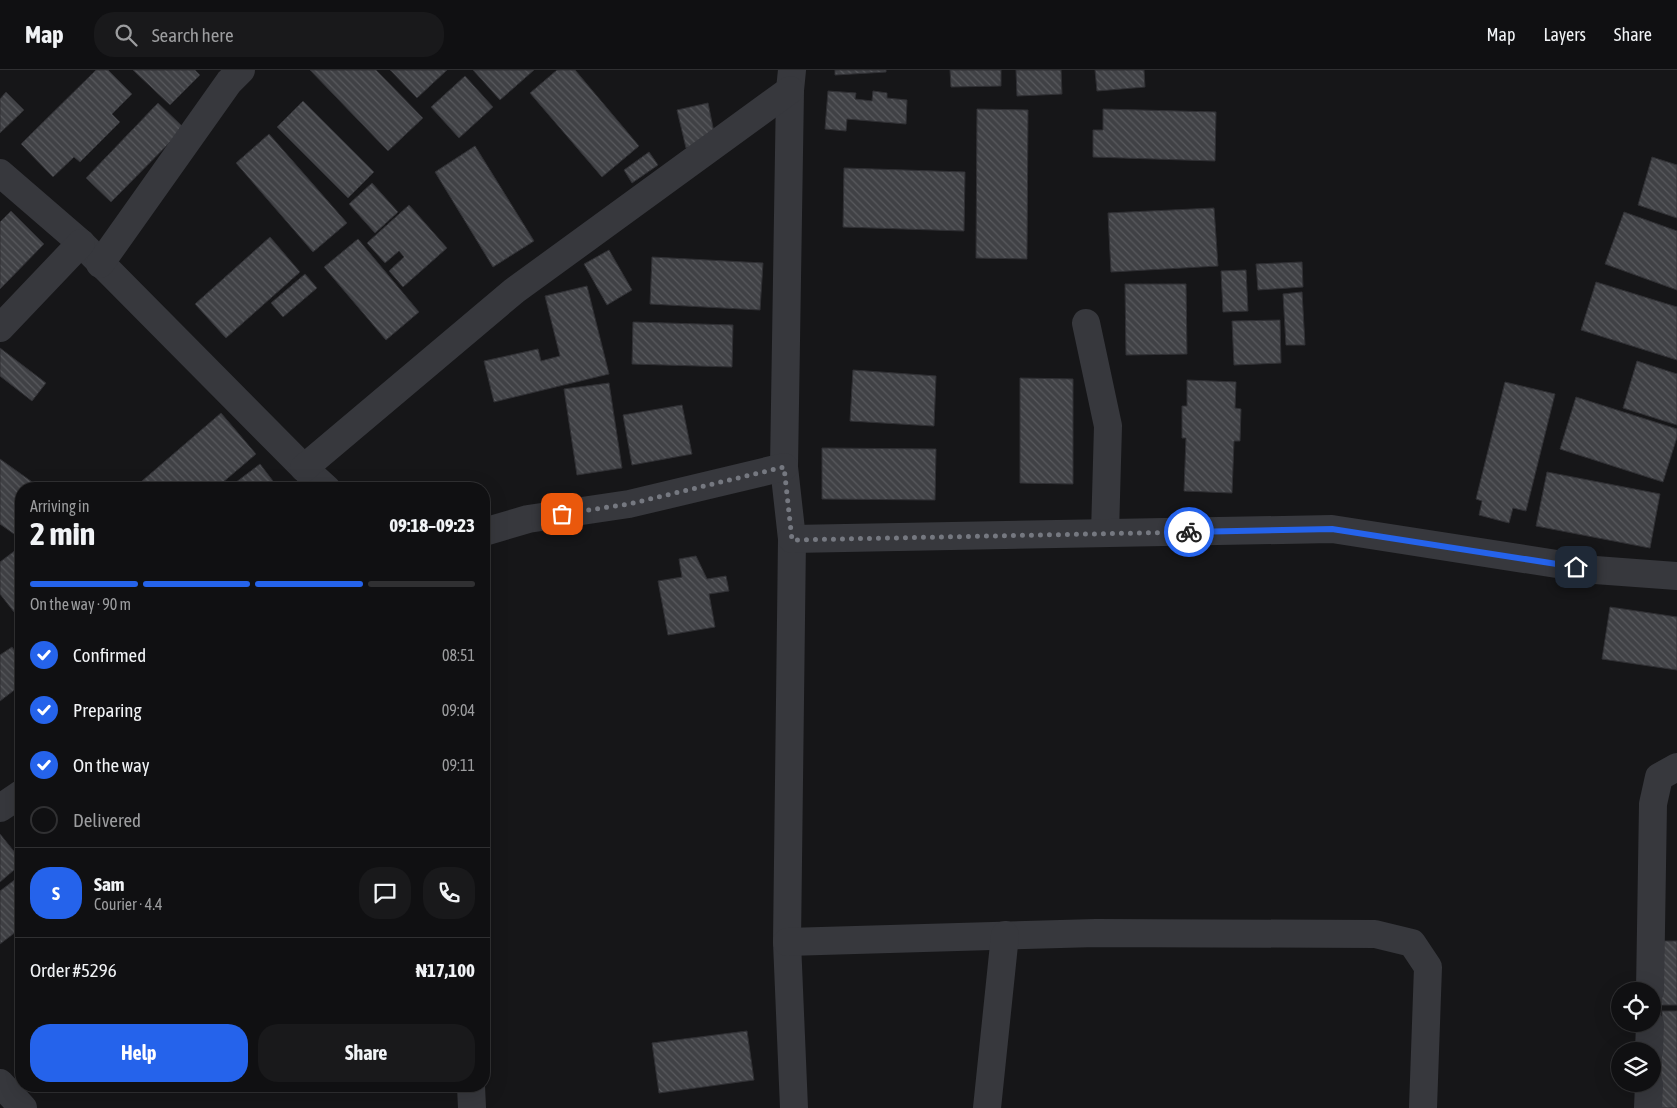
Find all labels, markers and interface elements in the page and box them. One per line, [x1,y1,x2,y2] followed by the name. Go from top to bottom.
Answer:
[94,12,444,57] search box
[25,21,64,48] text: Map
[112,21,140,49] icon: search
[152,24,234,46] text: Search here
[1486,24,1515,45] text: Map
[1543,24,1586,45] text: Layers
[1614,24,1652,45] text: Share
[541,493,583,535] pin
[30,497,90,515] text: Arriving in
[548,500,576,528] icon: bag
[1164,507,1214,557] courier
[389,514,475,536] text: 09:18–09:23
[30,515,95,552] text: 2 min
[1175,518,1203,546] icon: bike
[1555,546,1597,588] pin
[1562,553,1590,581] icon: home
[30,595,131,613] text: On the way · 90 m
[30,641,58,669] icon: check
[73,644,146,666] text: Confirmed
[442,646,475,664] text: 08:51
[30,696,58,724] icon: check
[73,699,142,721] text: Preparing
[442,701,475,719] text: 09:04
[30,751,58,779] icon: check
[73,754,150,776] text: On the way
[442,756,475,774] text: 09:11
[73,809,141,831] text: Delivered
[359,867,411,919] button: chat
[423,867,475,919] button: phone
[94,873,125,895] text: Sam
[52,882,60,904] text: S
[94,895,163,913] text: Courier · 4.4
[30,959,117,981] text: Order #5296
[416,959,475,981] text: ₦17,100
[1611,982,1661,1092] map controls
[1611,982,1661,1032] button: locate
[30,1024,248,1082] button: Help
[258,1024,475,1082] button: Share
[1611,1042,1661,1092] button: layers

